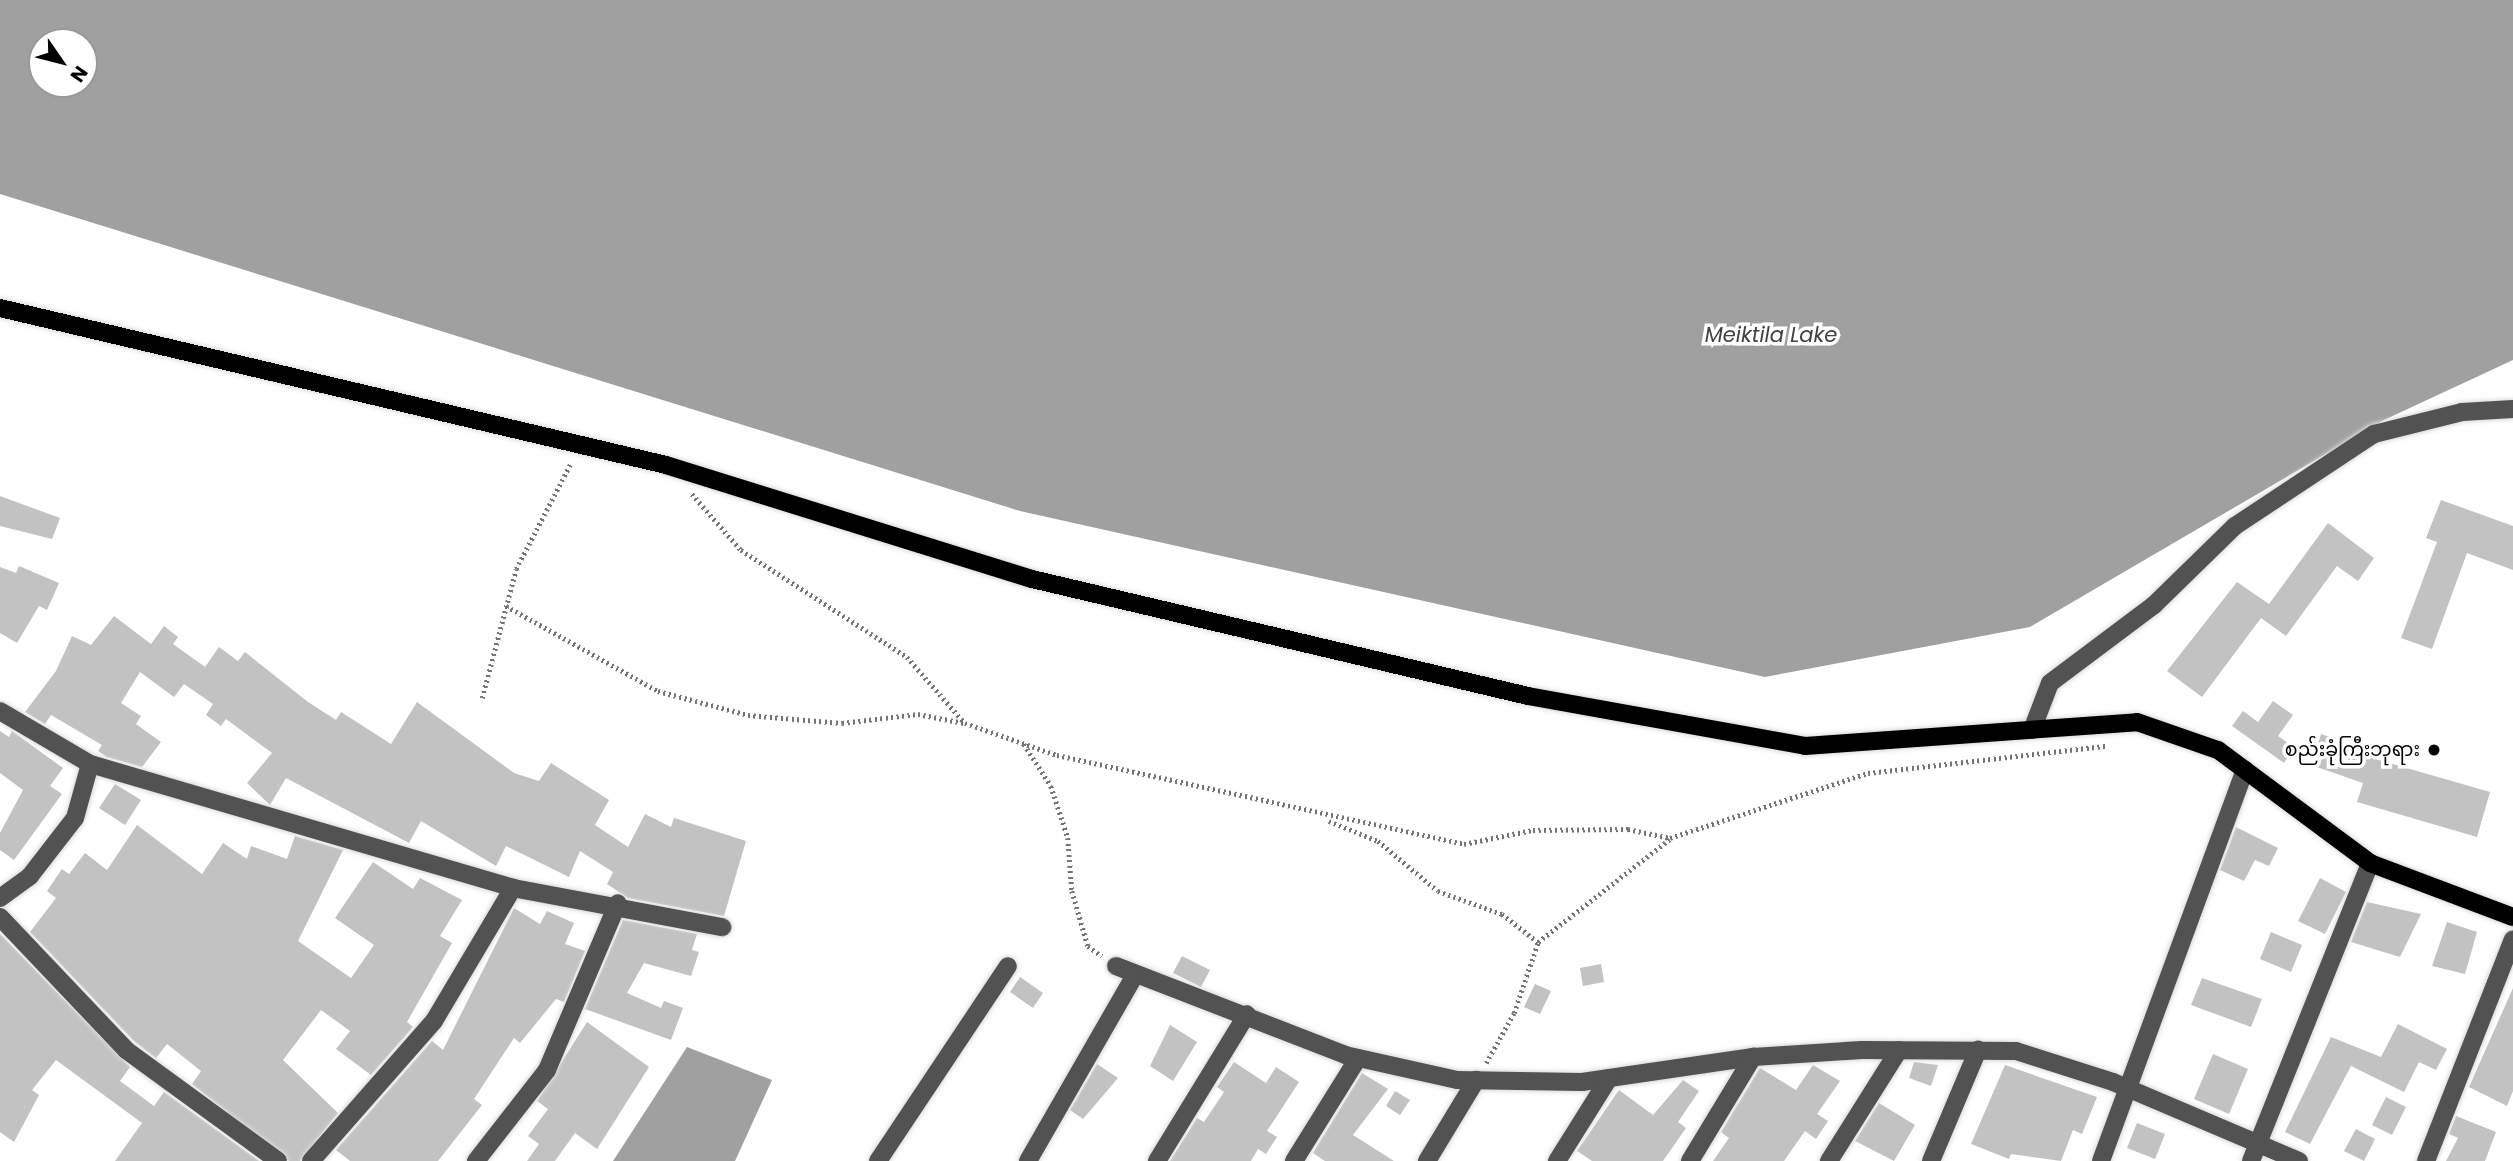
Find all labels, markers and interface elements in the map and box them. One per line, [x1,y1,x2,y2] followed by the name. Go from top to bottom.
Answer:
[28,28,98,98] north arrow
[64,61,94,88] text: N
[1705,322,1837,348] water label: Meiktila Lake
[2285,739,2420,761] place label: စည်းခုံကြီးဘုရား
[2426,742,2442,758] marker: စည်းခုံကြီးဘုရား

